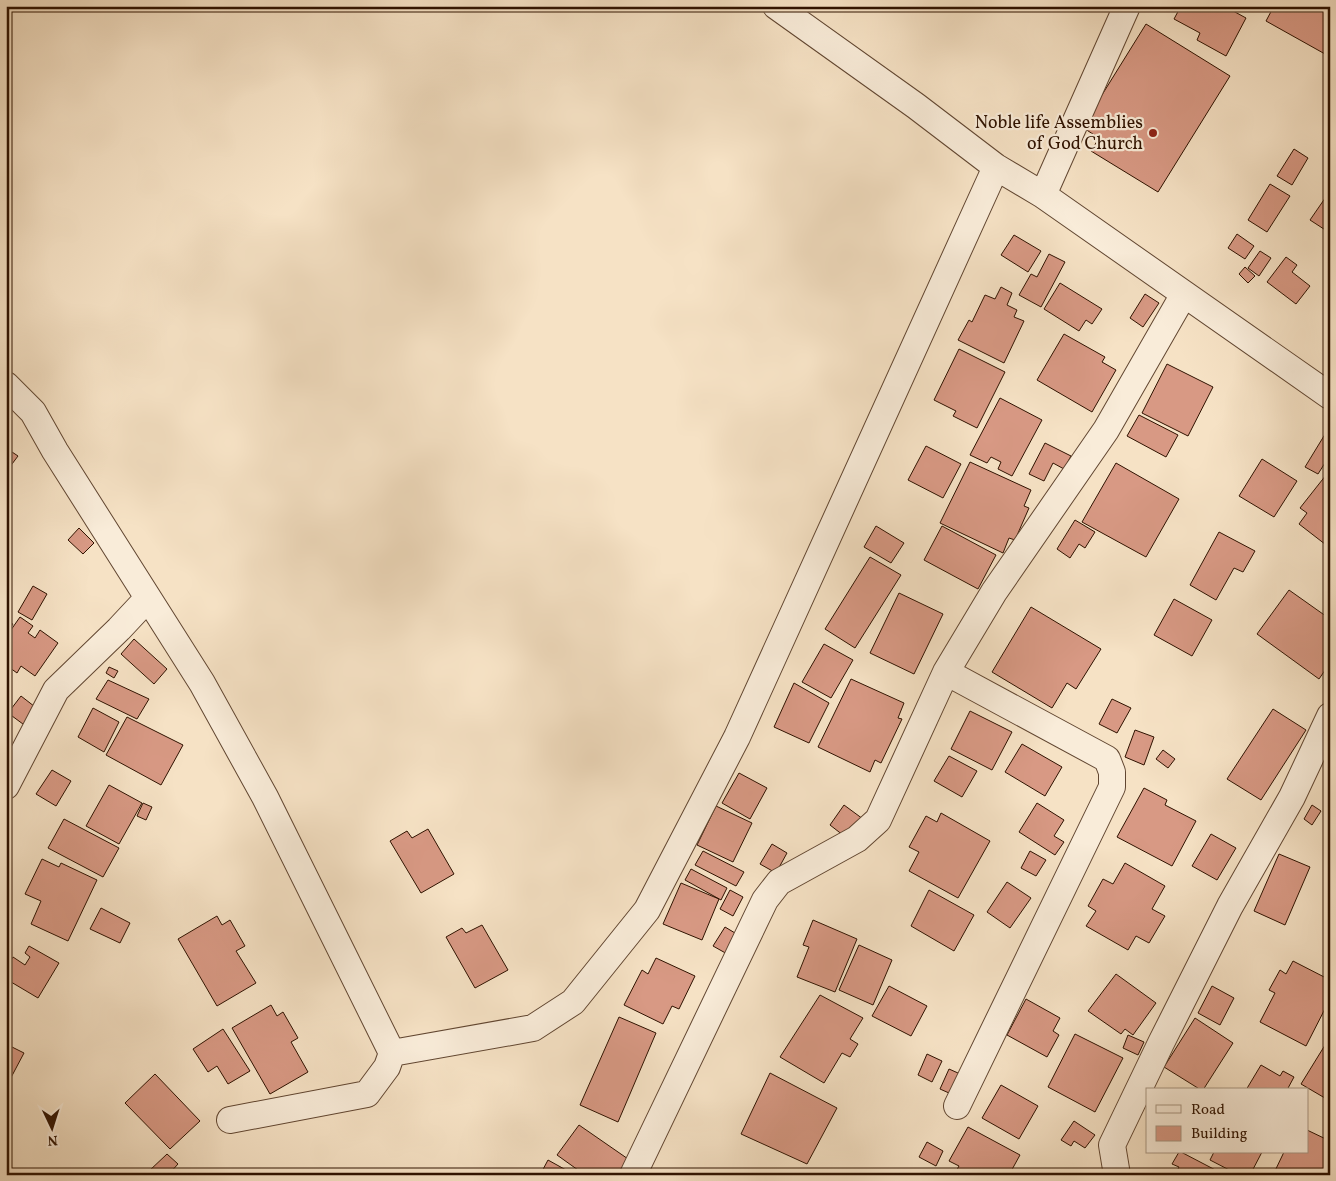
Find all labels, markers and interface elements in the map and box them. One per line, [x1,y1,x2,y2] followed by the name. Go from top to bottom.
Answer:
[975,111,1143,157] place label: Noble life Assemblies of God Church
[1147,127,1159,139] marker: Noble life Assemblies of God Church
[1146,1088,1308,1154] legend
[1191,1100,1225,1121] text: Road
[28,1104,78,1154] north arrow
[1191,1124,1248,1145] text: Building
[47,1130,59,1149] text: N

